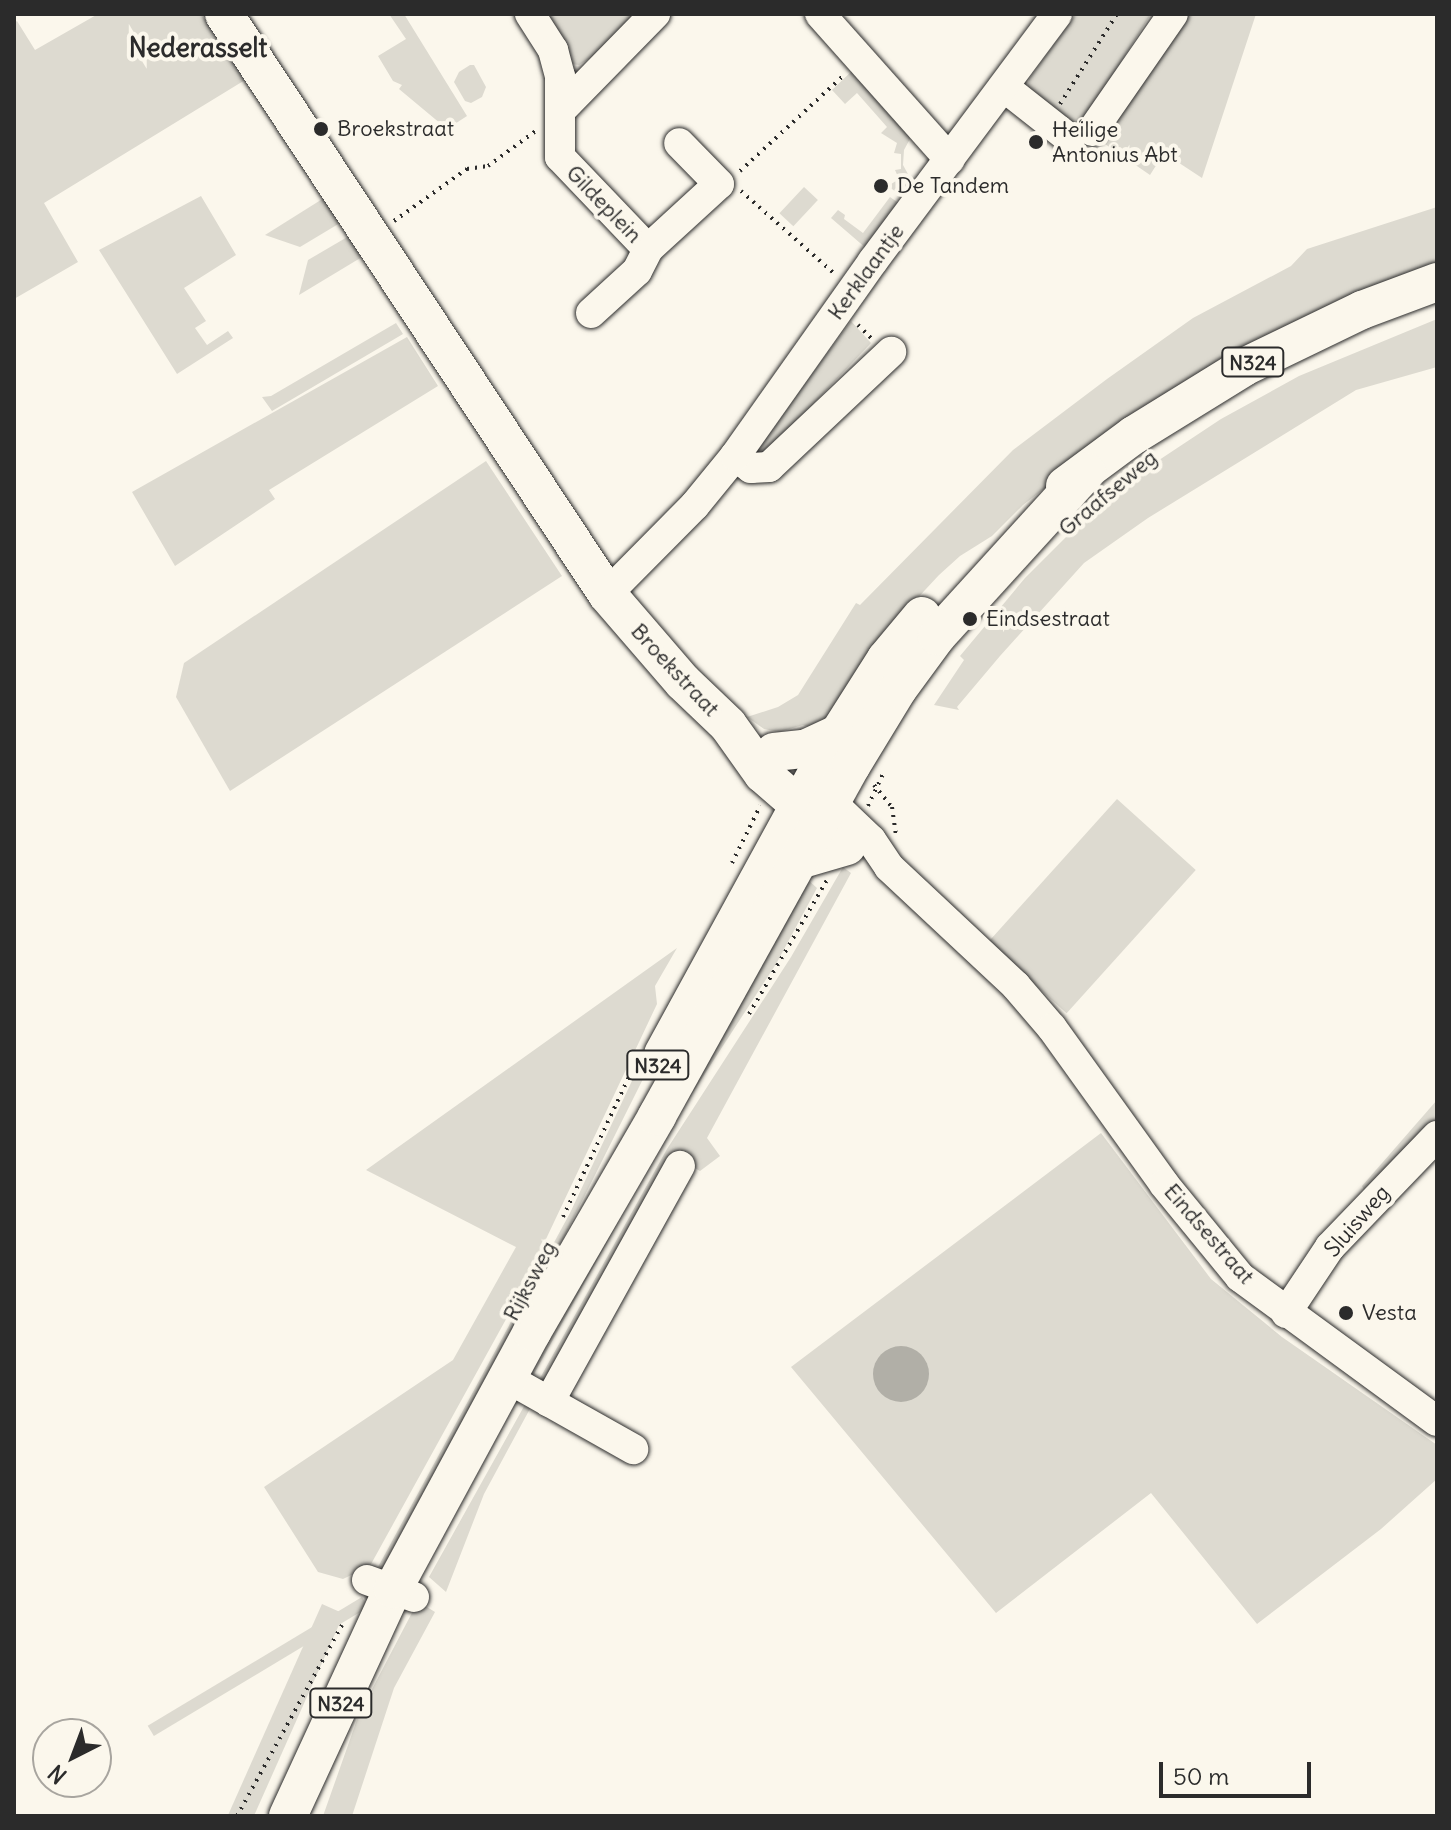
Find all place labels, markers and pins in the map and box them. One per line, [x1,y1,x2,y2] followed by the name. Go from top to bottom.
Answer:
[337,116,454,142] place label: Broekstraat
[1052,116,1178,168] place label: Heilige Antonius Abt
[312,120,330,138] marker: Broekstraat
[1027,133,1045,151] marker: Heilige Antonius Abt
[897,173,1009,199] place label: De Tandem
[872,177,890,195] marker: De Tandem
[986,606,1110,632] place label: Eindsestraat
[961,610,979,628] marker: Eindsestraat
[1362,1300,1417,1326] place label: Vesta
[1337,1304,1355,1322] marker: Vesta

